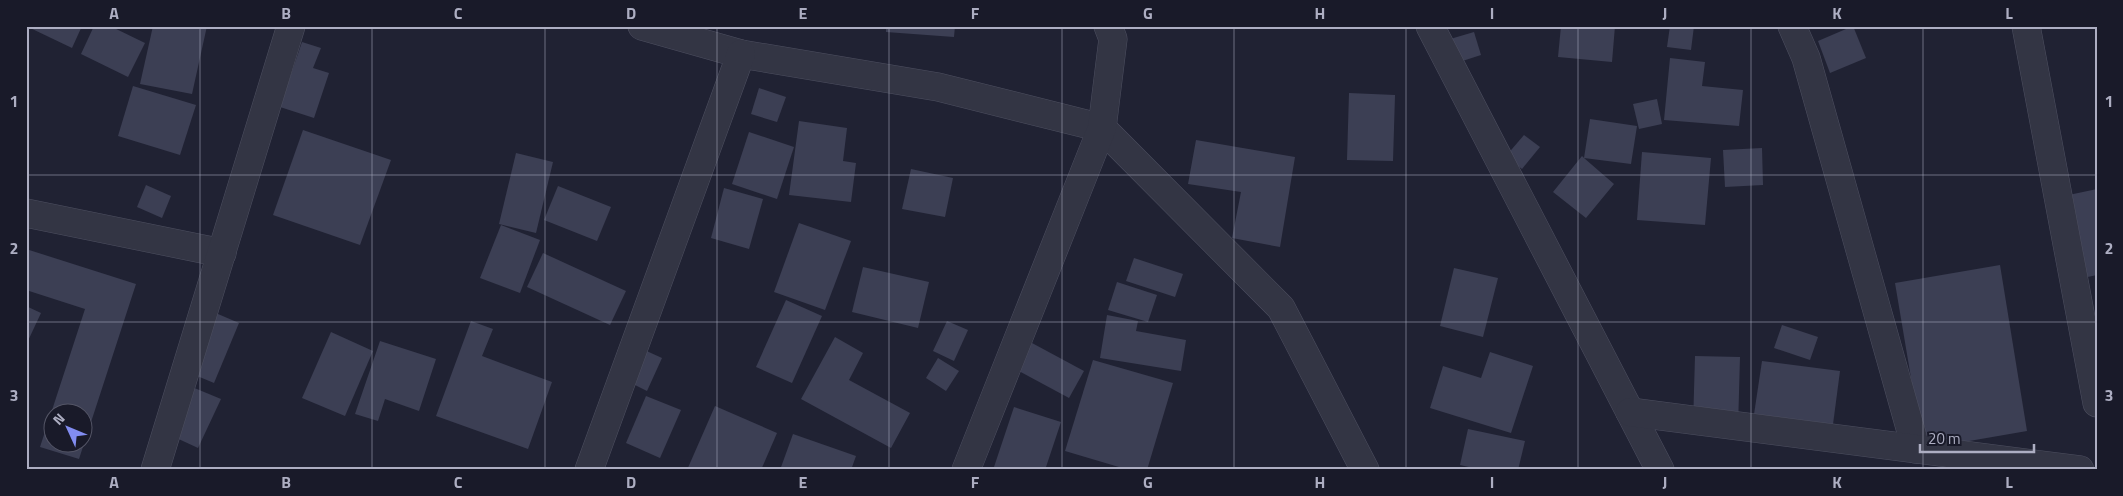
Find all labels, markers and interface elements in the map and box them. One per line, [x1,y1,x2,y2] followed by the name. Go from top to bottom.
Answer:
[109,1,119,25] text: A
[281,1,291,25] text: B
[454,1,463,25] text: C
[626,1,636,25] text: D
[799,1,808,25] text: E
[971,1,980,25] text: F
[1143,1,1153,25] text: G
[1315,1,1325,25] text: H
[1490,1,1494,25] text: I
[1663,1,1667,25] text: J
[1832,1,1842,25] text: K
[2005,1,2013,25] text: L
[10,89,18,113] text: 1
[2105,89,2113,113] text: 1
[10,236,18,260] text: 2
[2105,236,2113,260] text: 2
[10,383,18,407] text: 3
[2105,383,2113,407] text: 3
[42,404,92,454] north arrow
[47,408,69,429] text: N
[1920,421,2034,453] scale bar
[1928,427,1961,450] text: 20 m
[109,470,119,494] text: A
[281,470,291,494] text: B
[454,470,463,494] text: C
[626,470,636,494] text: D
[799,470,808,494] text: E
[971,470,980,494] text: F
[1143,470,1153,494] text: G
[1315,470,1325,494] text: H
[1490,470,1494,494] text: I
[1663,470,1667,494] text: J
[1832,470,1842,494] text: K
[2005,470,2013,494] text: L

